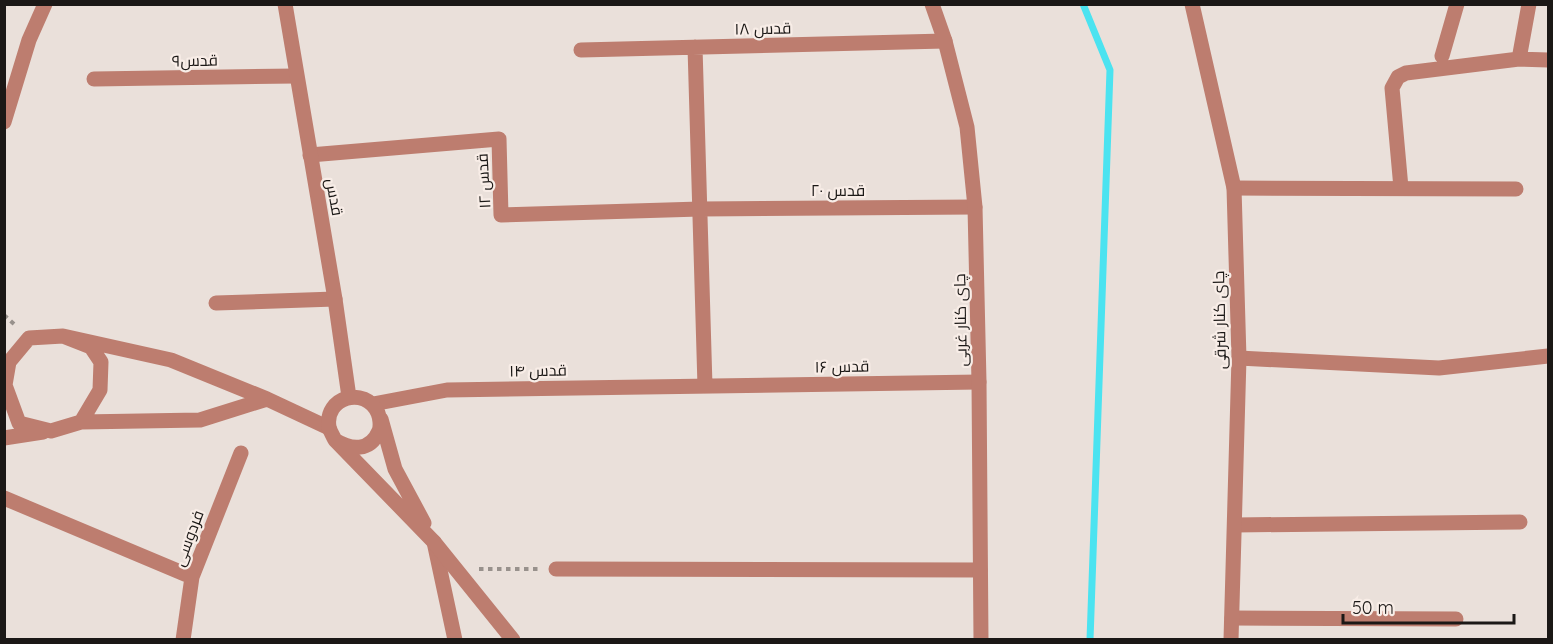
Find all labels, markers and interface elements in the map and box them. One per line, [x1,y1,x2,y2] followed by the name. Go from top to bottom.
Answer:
[734,18,792,39] street label: قدس ۱۸
[172,50,218,71] street label: قدس۹
[472,153,495,209] street label: قدس ۱۲
[321,177,348,217] street label: قدس
[811,180,865,201] street label: قدس ۲۰
[1208,270,1232,370] street label: چای کنار شرقی
[949,273,973,367] street label: چای کنار غربی
[815,356,870,377] street label: قدس ۱۶
[509,359,567,382] street label: قدس ۱۴
[168,507,209,569] street label: فردوسی
[1343,587,1514,625] scale bar
[1352,596,1394,619] text: 50 m

